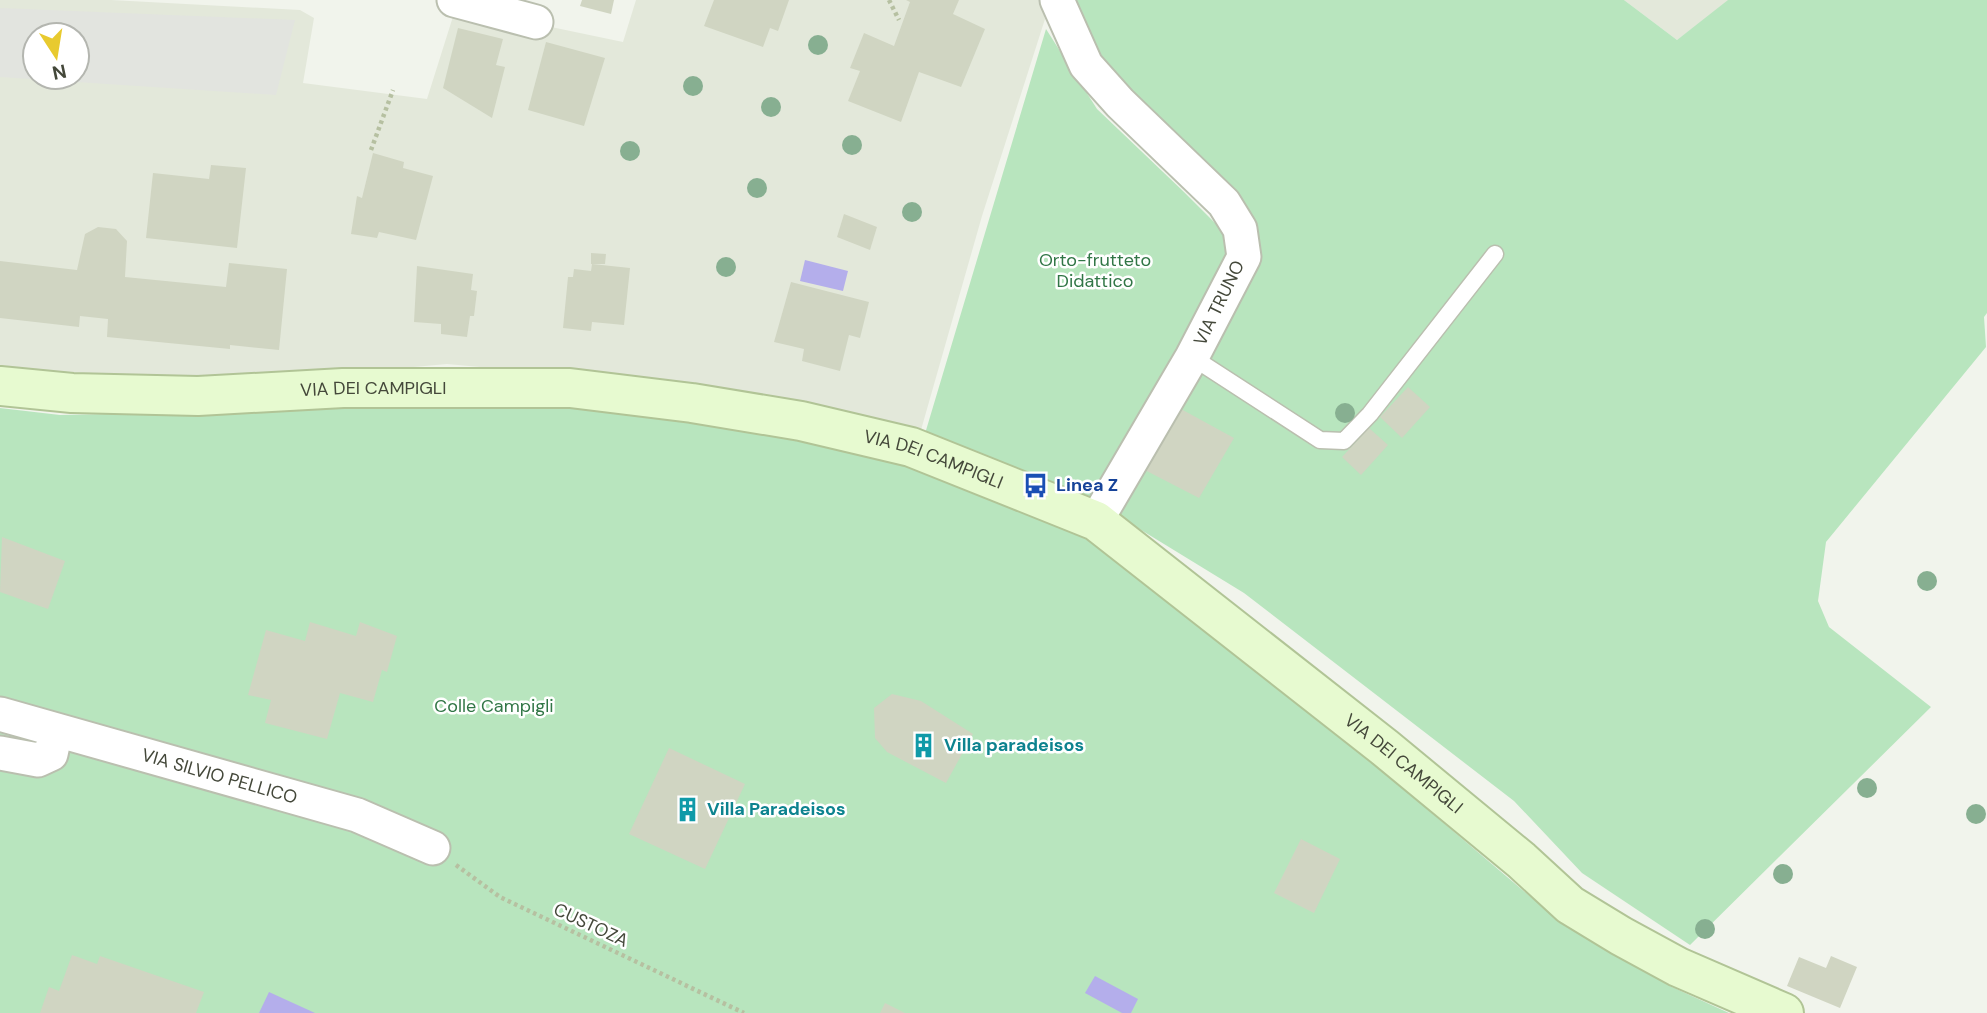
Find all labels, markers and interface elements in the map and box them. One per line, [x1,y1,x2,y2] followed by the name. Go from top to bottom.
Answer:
[21,21,91,91] north arrow
[50,58,69,86] text: N
[1039,248,1151,293] park label: Orto-frutteto Didattico
[1188,256,1250,350] street label: VIA TRUNO
[300,376,447,402] street label: VIA DEI CAMPIGLI
[861,424,1007,495] street label: VIA DEI CAMPIGLI
[1022,471,1050,499] bus stop icon: Linea Z
[1056,473,1118,497] place label: Linea Z
[434,694,554,718] park label: Colle Campigli
[1339,708,1468,819] street label: VIA DEI CAMPIGLI
[910,731,938,759] building icon: Villa paradeisos
[944,733,1084,757] place label: Villa paradeisos
[139,743,300,810] street label: VIA SILVIO PELLICO
[673,795,701,823] building icon: Villa Paradeisos
[707,797,846,821] place label: Villa Paradeisos
[550,897,632,953] street label: CUSTOZA

